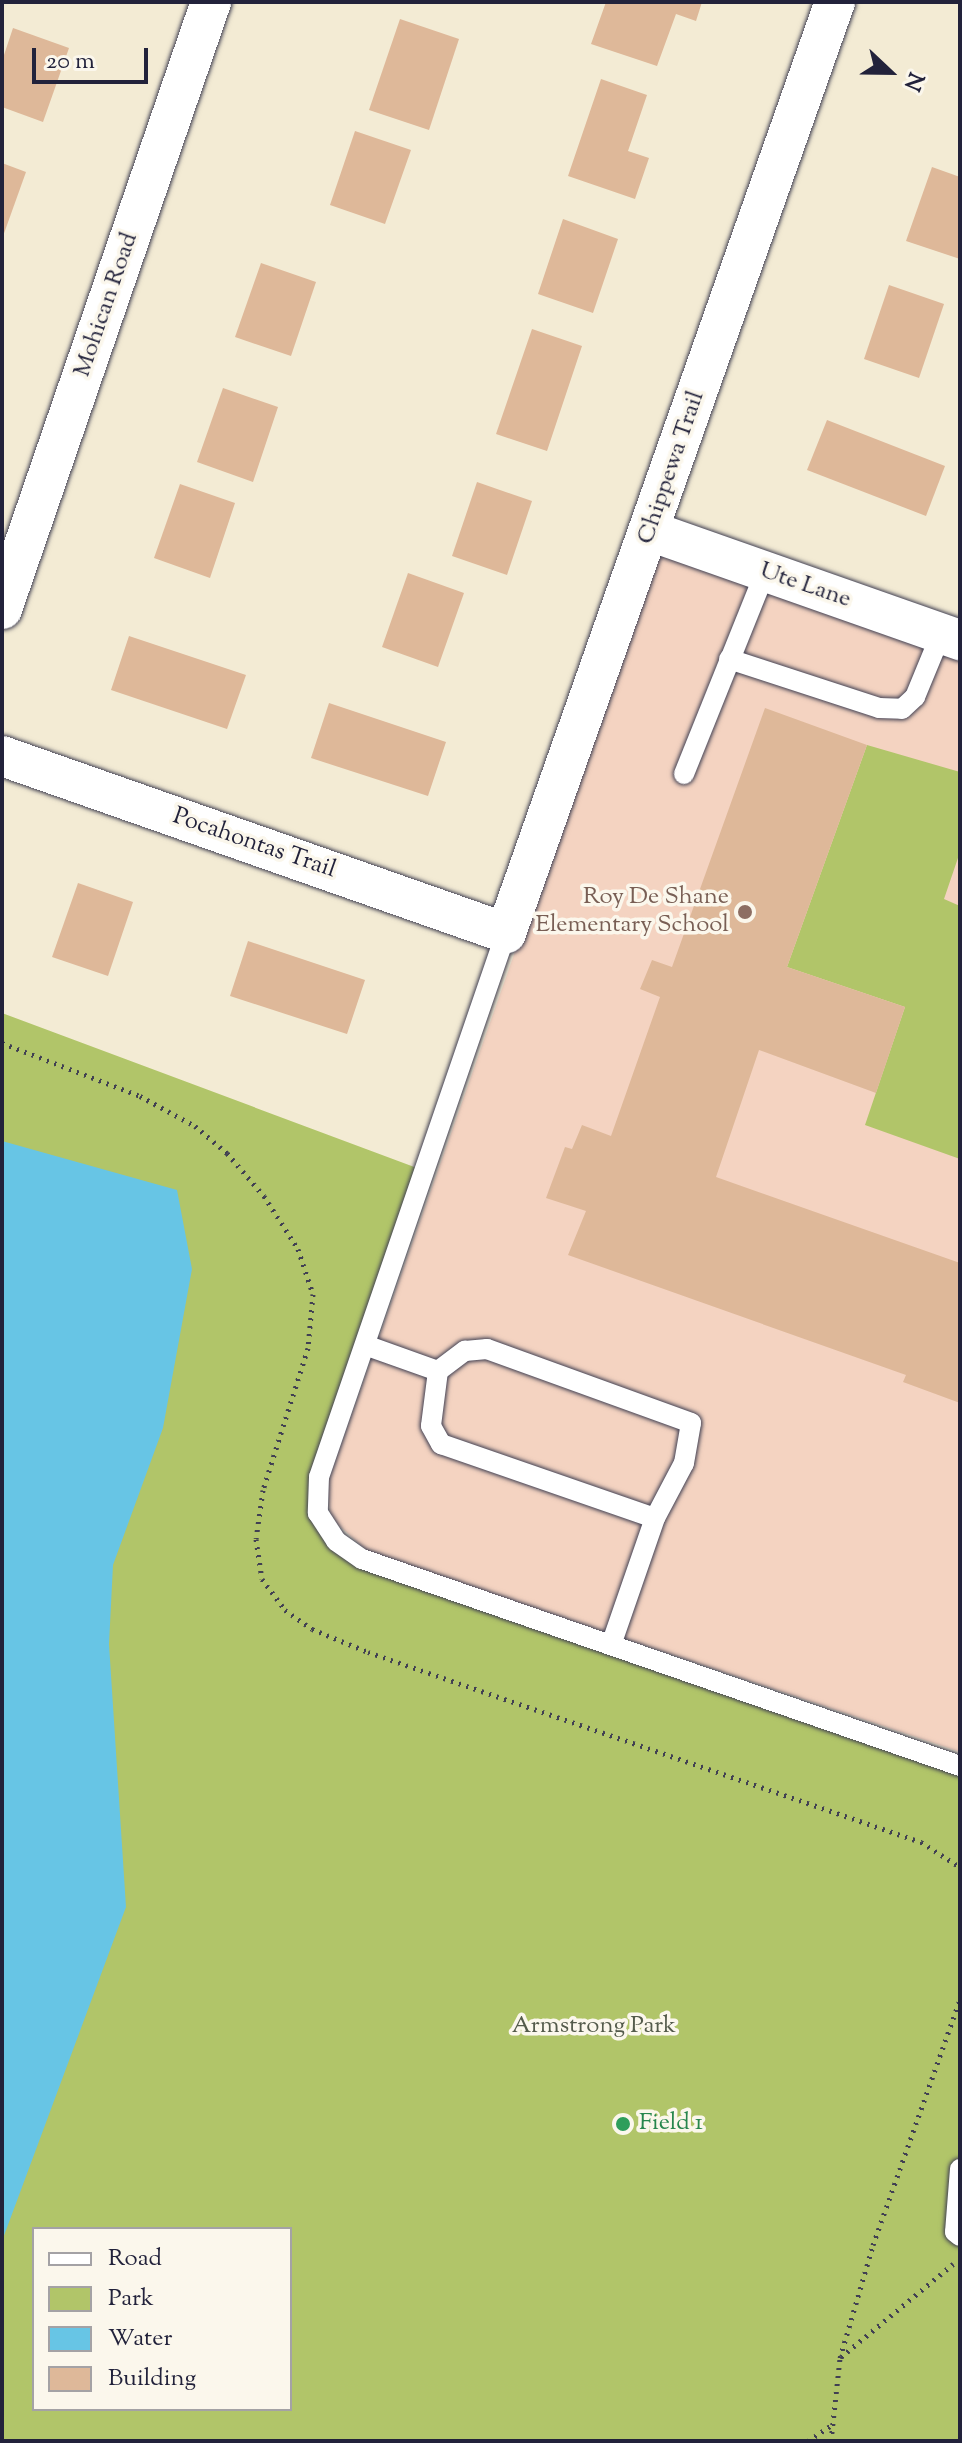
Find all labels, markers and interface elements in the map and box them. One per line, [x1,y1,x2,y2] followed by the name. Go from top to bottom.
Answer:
[36,32,152,82] scale bar
[850,32,930,112] north arrow
[46,45,95,79] text: 20 m
[894,67,930,95] text: N
[69,229,145,381] street label: Mohican Road
[632,388,712,548] street label: Chippewa Trail
[756,557,854,615] street label: Ute Lane
[169,803,339,885] street label: Pocahontas Trail
[535,884,729,940] place label: Roy De Shane Elementary School
[736,903,754,921] marker: Roy De Shane Elementary School
[512,2013,676,2041] park label: Armstrong Park
[639,2110,703,2138] place label: Field 1
[614,2115,632,2133] marker: Field 1
[32,2227,292,2411] legend
[108,2242,162,2276] text: Road
[108,2282,154,2316] text: Park
[108,2322,172,2356] text: Water
[108,2362,196,2396] text: Building

